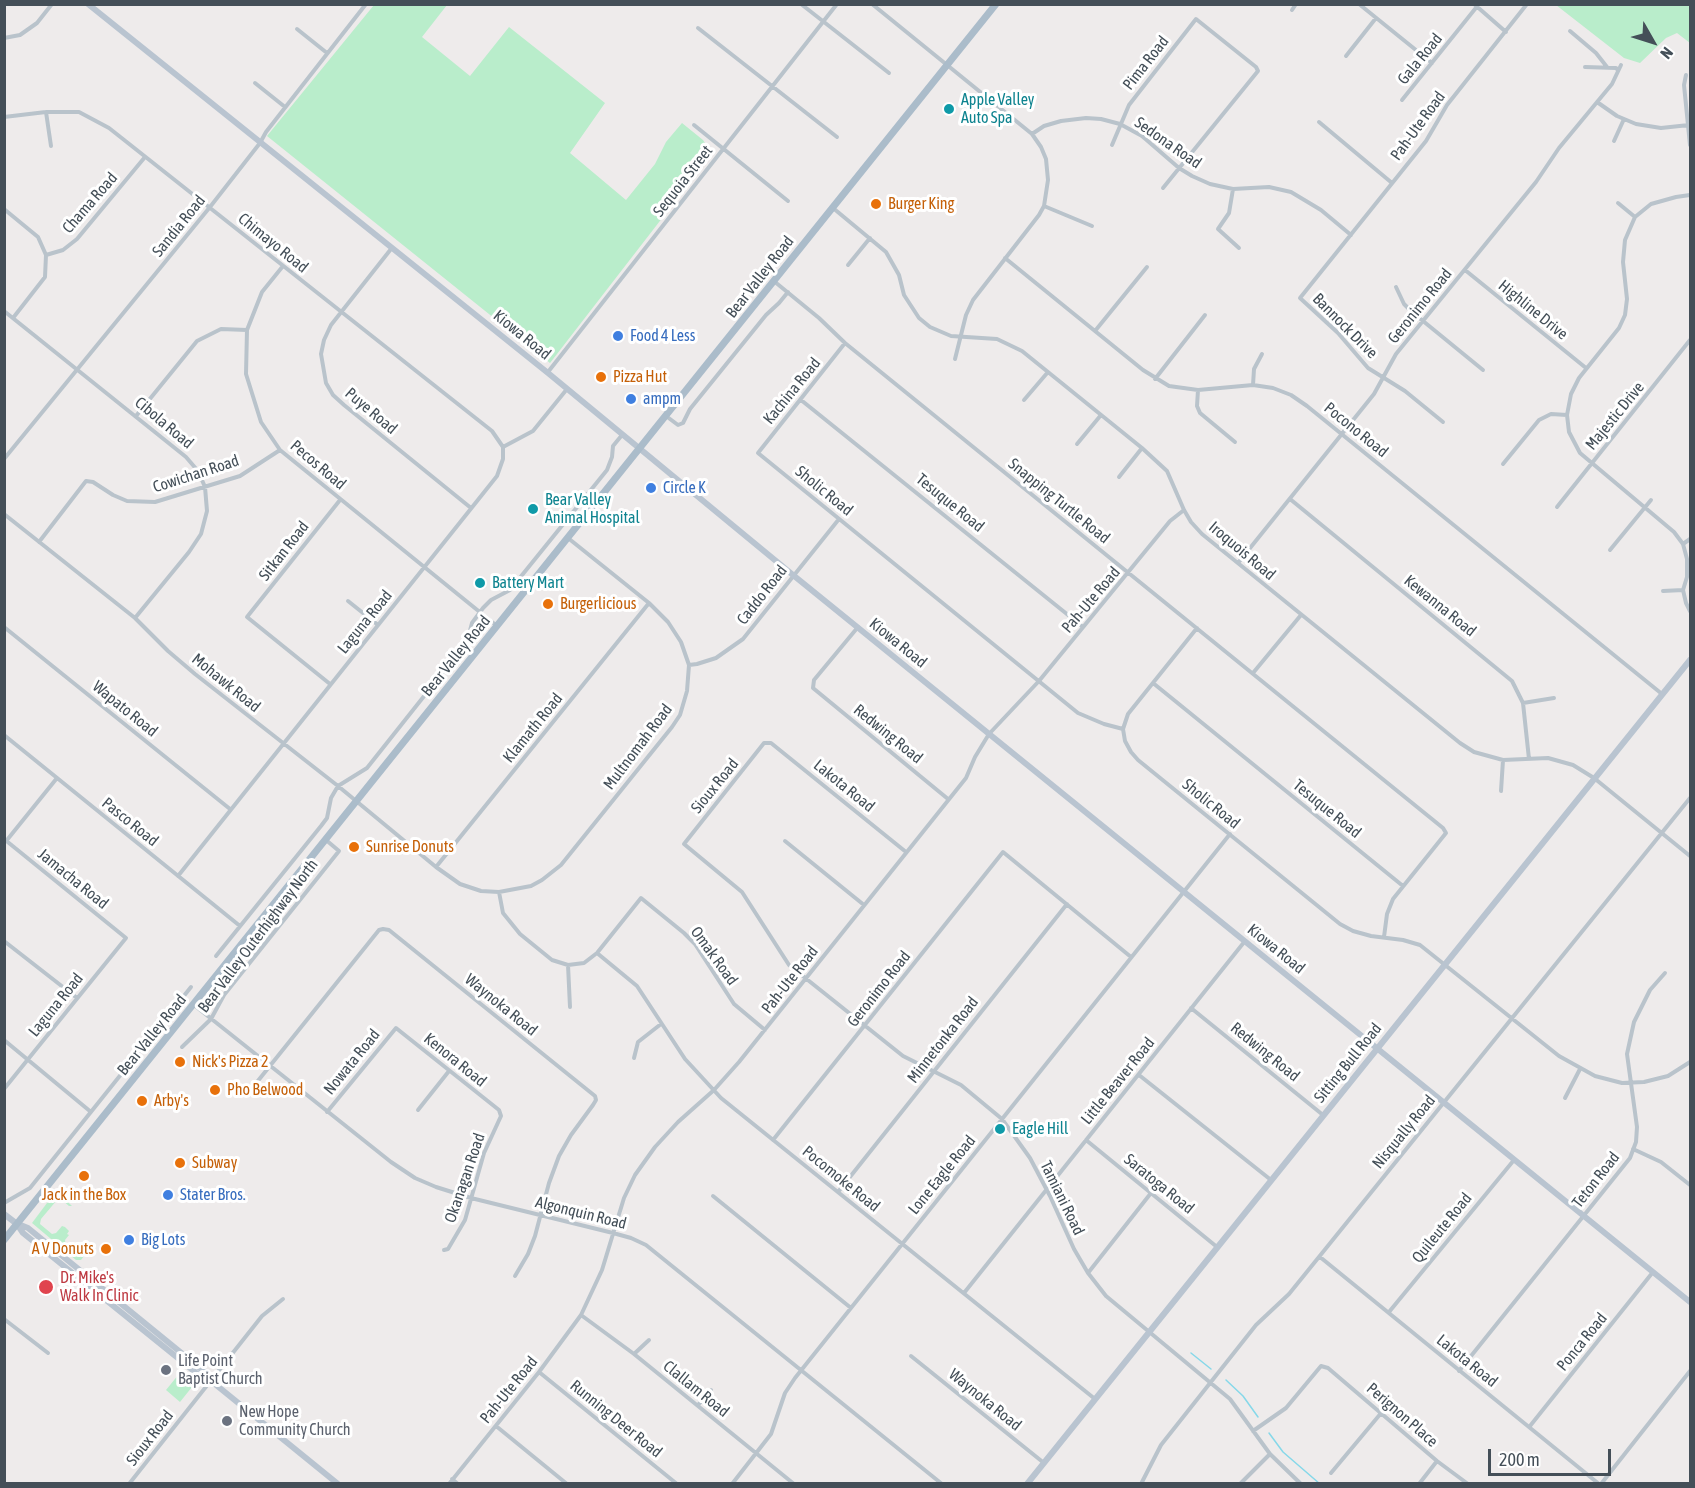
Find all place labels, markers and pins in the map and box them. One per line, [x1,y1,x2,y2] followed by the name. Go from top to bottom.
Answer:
[961,90,1034,128] place label: Apple Valley Auto Spa
[942,102,956,116] marker: Apple Valley Auto Spa
[888,194,954,214] place label: Burger King
[869,197,883,211] marker: Burger King
[630,326,695,346] place label: Food 4 Less
[611,329,625,343] marker: Food 4 Less
[613,367,667,387] place label: Pizza Hut
[594,370,608,384] marker: Pizza Hut
[643,389,681,409] place label: ampm
[624,392,638,406] marker: ampm
[663,478,706,498] place label: Circle K
[644,481,658,495] marker: Circle K
[545,490,640,528] place label: Bear Valley Animal Hospital
[526,502,540,516] marker: Bear Valley Animal Hospital
[492,573,564,593] place label: Battery Mart
[473,576,487,590] marker: Battery Mart
[560,594,637,614] place label: Burgerlicious
[541,597,555,611] marker: Burgerlicious
[366,837,454,857] place label: Sunrise Donuts
[347,840,361,854] marker: Sunrise Donuts
[192,1052,268,1072] place label: Nick's Pizza 2
[173,1055,187,1069] marker: Nick's Pizza 2
[227,1080,303,1100] place label: Pho Belwood
[208,1083,222,1097] marker: Pho Belwood
[154,1091,189,1111] place label: Arby's
[135,1094,149,1108] marker: Arby's
[1012,1119,1068,1139] place label: Eagle Hill
[993,1122,1007,1136] marker: Eagle Hill
[192,1153,237,1173] place label: Subway
[173,1156,187,1170] marker: Subway
[77,1169,91,1183] marker: Jack in the Box
[42,1185,126,1205] place label: Jack in the Box
[180,1185,246,1205] place label: Stater Bros.
[161,1188,175,1202] marker: Stater Bros.
[141,1230,185,1250] place label: Big Lots
[122,1233,136,1247] marker: Big Lots
[32,1239,94,1259] place label: A V Donuts
[99,1242,113,1256] marker: A V Donuts
[60,1268,139,1306] place label: Dr. Mike's Walk In Clinic
[37,1278,55,1296] marker: Dr. Mike's Walk In Clinic
[178,1351,262,1389] place label: Life Point Baptist Church
[159,1363,173,1377] marker: Life Point Baptist Church
[239,1402,350,1440] place label: New Hope Community Church
[220,1414,234,1428] marker: New Hope Community Church

